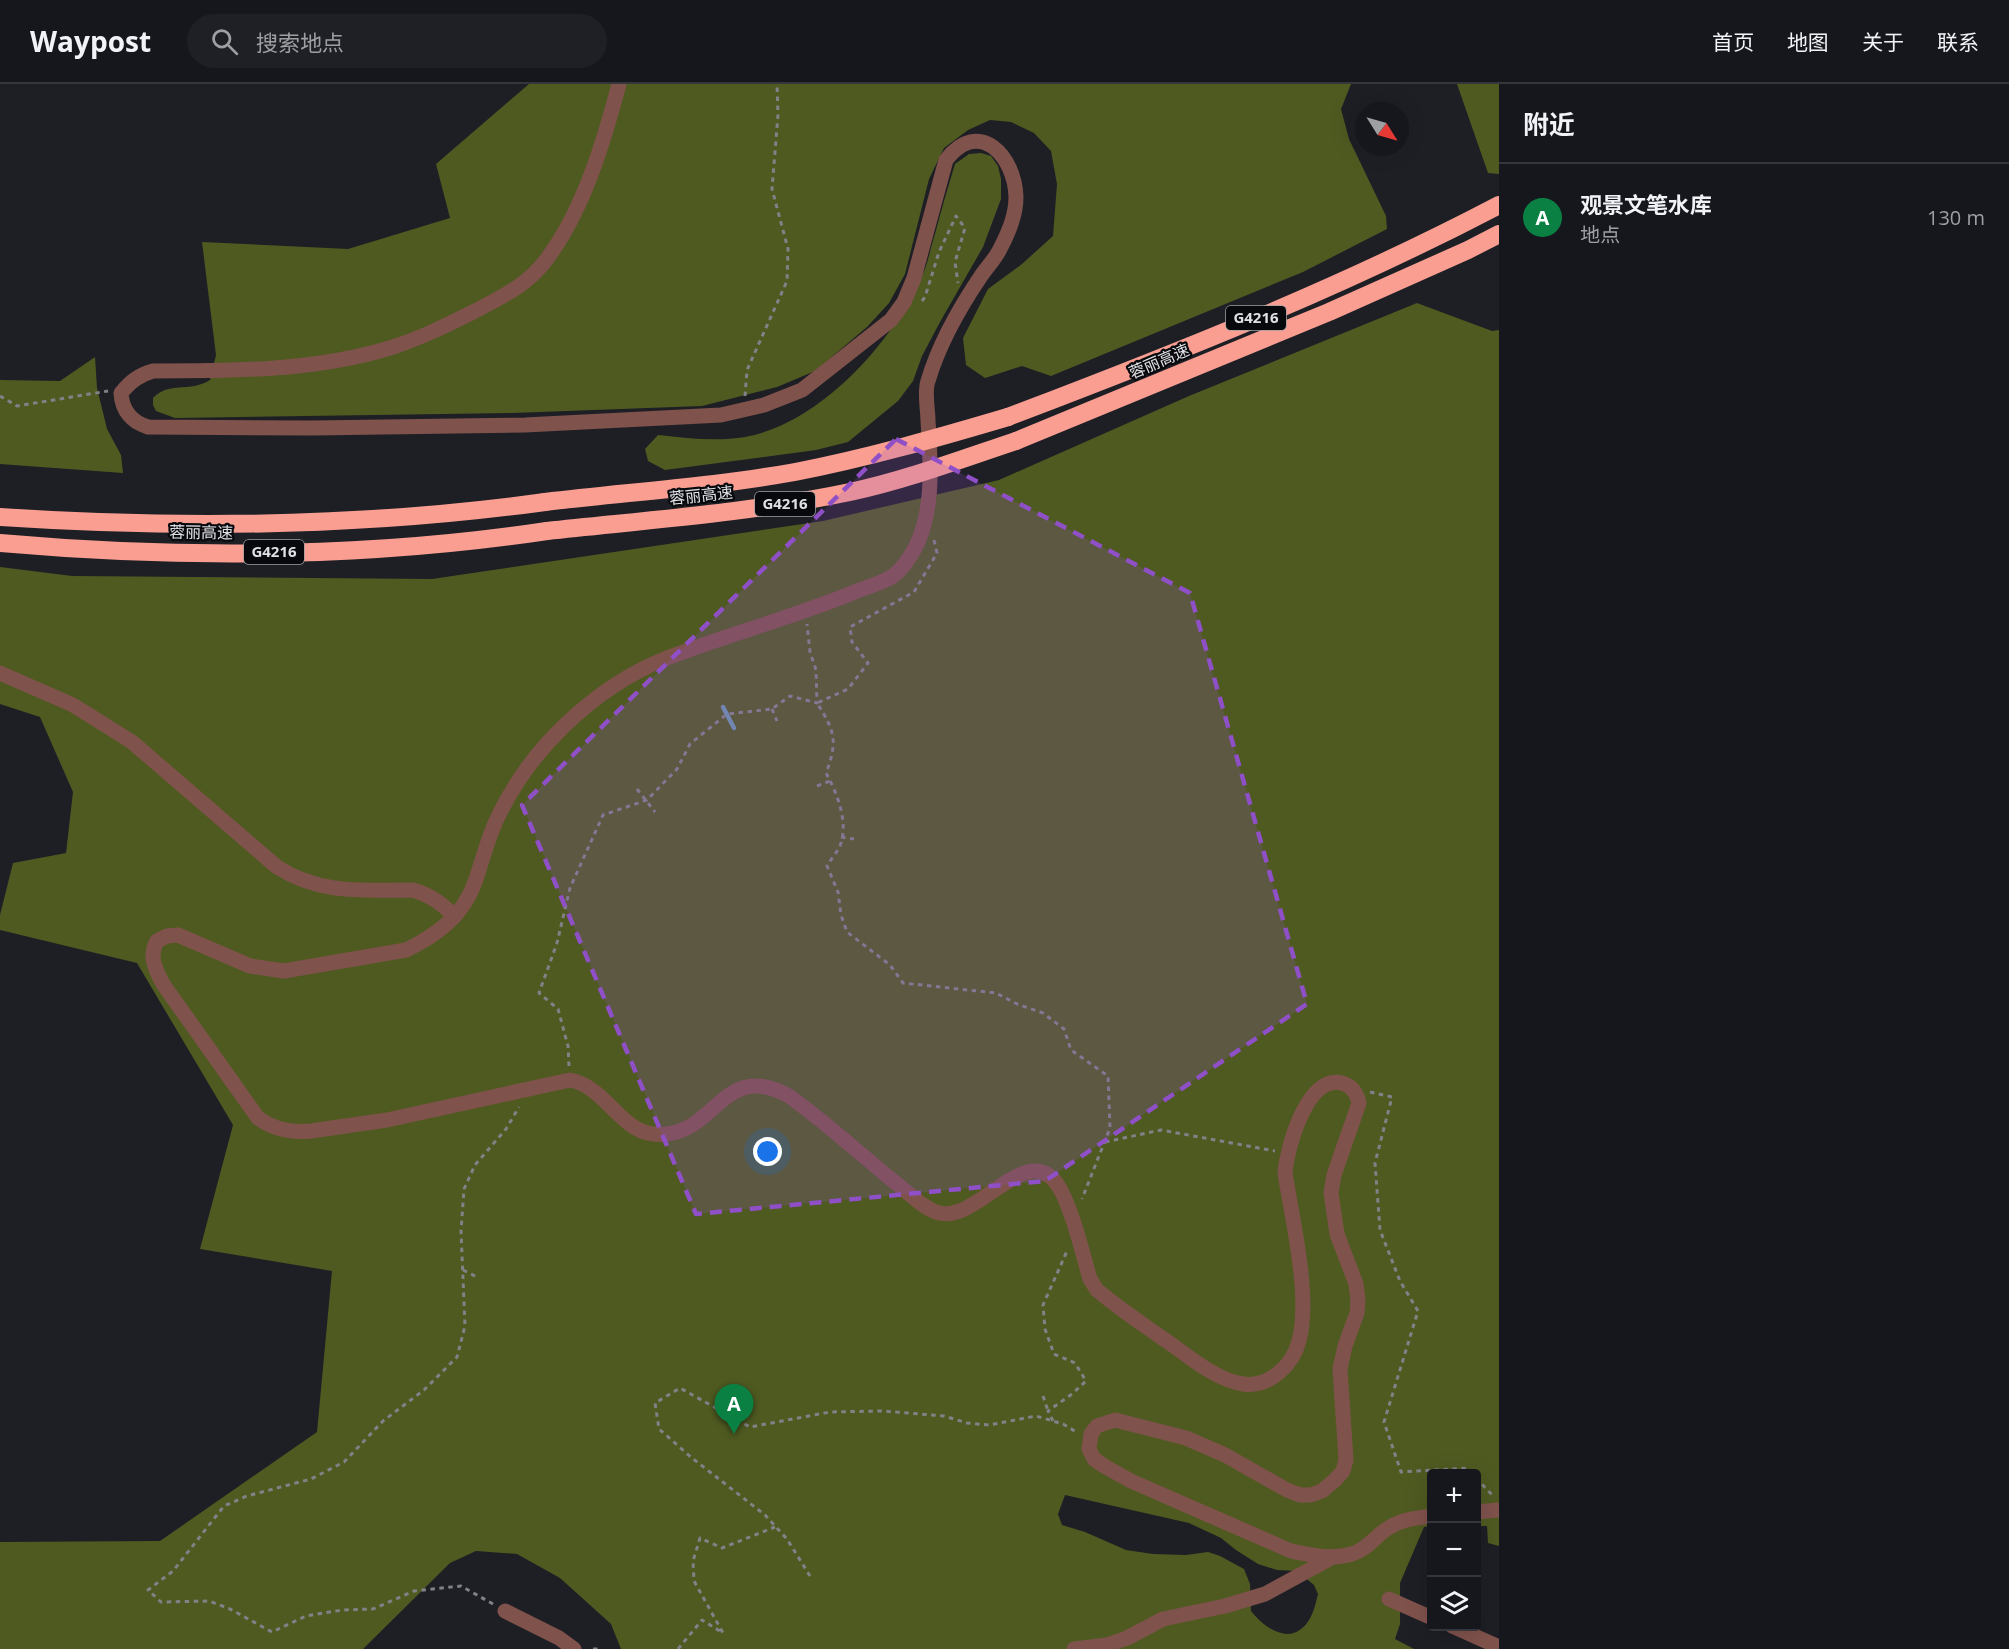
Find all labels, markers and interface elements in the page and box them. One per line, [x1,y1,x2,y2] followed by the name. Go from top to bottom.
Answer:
[187,14,607,68] search box
[30,22,151,60] text: Waypost
[208,25,241,58] icon: search
[256,27,344,57] text: 搜索地点
[1712,28,1754,56] text: 首页
[1787,28,1829,56] text: 地图
[1862,28,1904,56] text: 关于
[1937,28,1979,56] text: 联系
[1355,102,1409,156] north arrow
[1523,106,1575,142] text: 附近
[1580,189,1712,219] text: 观景文笔水库
[1536,204,1549,231] text: A
[1927,204,1985,231] text: 130 m
[1580,221,1620,248] text: 地点
[1226,306,1286,330] road number: G4216
[1125,338,1193,384] street label: 蓉丽高速
[668,481,734,509] street label: 蓉丽高速
[755,492,815,516] road number: G4216
[169,520,233,544] street label: 蓉丽高速
[244,540,304,564] road number: G4216
[753,1137,782,1166] your location
[714,1384,754,1434] pin: A
[1427,1469,1481,1631] map controls
[1427,1469,1481,1523] button: +
[1427,1523,1481,1577] button: −
[1427,1577,1481,1631] button: layers

